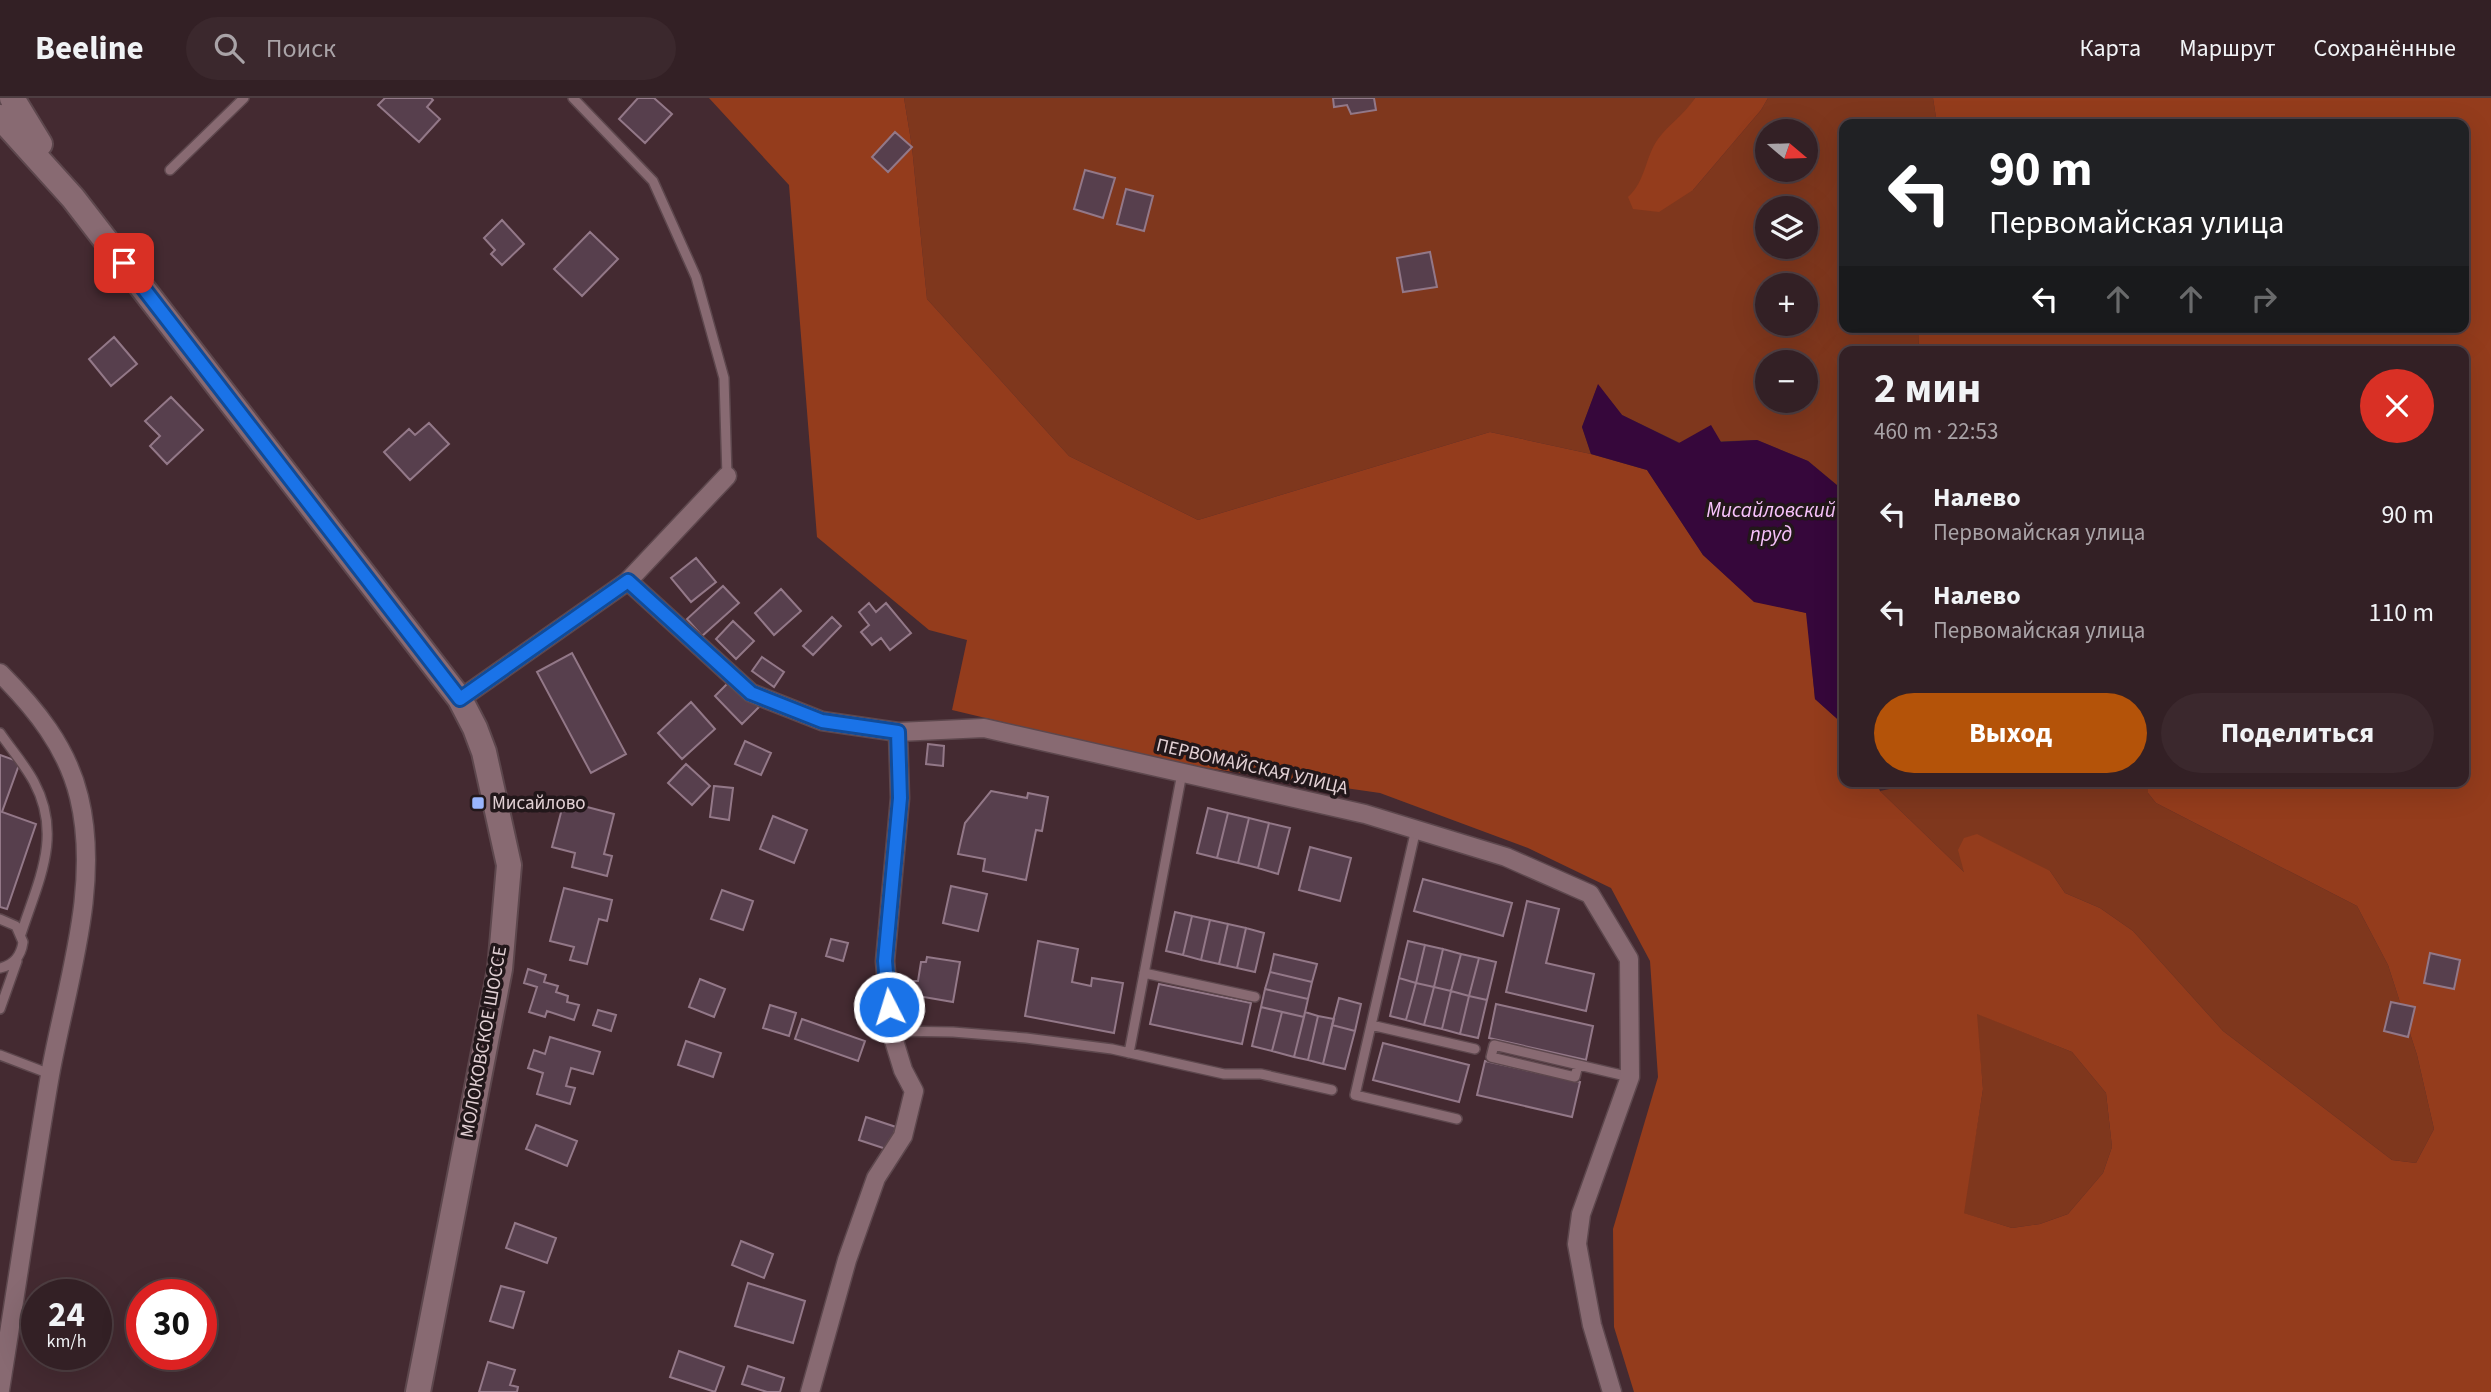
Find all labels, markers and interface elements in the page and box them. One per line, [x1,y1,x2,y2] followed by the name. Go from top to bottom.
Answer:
[186,17,676,80] search box
[35,25,144,72] text: Beeline
[210,29,248,67] icon: search
[266,30,336,67] text: Поиск
[2080,31,2141,66] text: Карта
[2179,31,2275,66] text: Маршрут
[2313,31,2456,66] text: Сохранённые
[1755,119,1818,182] north arrow
[1755,119,1818,413] map controls
[1989,135,2093,205] text: 90 m
[1874,147,1965,238] icon: left
[1755,196,1818,259] button: layers
[1989,200,2284,246] text: Первомайская улица
[94,233,154,293] pin
[105,244,143,282] icon: arrive
[1755,273,1818,336] button: +
[2026,280,2064,318] icon: left
[2099,280,2137,318] icon: ahead
[2172,280,2210,318] icon: ahead
[2245,280,2283,318] icon: right
[1755,350,1818,413] button: −
[1874,359,1981,419] text: 2 мин
[2360,369,2434,443] button: close
[1874,415,1998,448] text: 460 m · 22:53
[1933,479,2021,516] text: Налево
[1706,495,1836,549] water label: Мисайловский пруд
[1874,495,1912,533] icon: left
[2381,496,2434,533] text: 90 m
[1933,516,2145,549] text: Первомайская улица
[1933,577,2021,614] text: Налево
[1874,593,1912,631] icon: left
[2368,594,2434,631] text: 110 m
[1933,614,2145,647] text: Первомайская улица
[1874,693,2147,773] button: Выход
[2161,693,2434,773] button: Поделиться
[1153,732,1351,802] street label: ПЕРВОМАЙСКАЯ УЛИЦА
[492,790,586,817] place label: Мисайлово
[470,795,486,811] marker: Мисайлово
[454,944,514,1140] street label: МОЛОКОВСКОЕ ШОССЕ
[852,970,926,1044] position arrow
[126,1279,217,1370] speed limit sign: 30
[48,1290,85,1340] text: 24
[47,1329,86,1354] text: km/h

